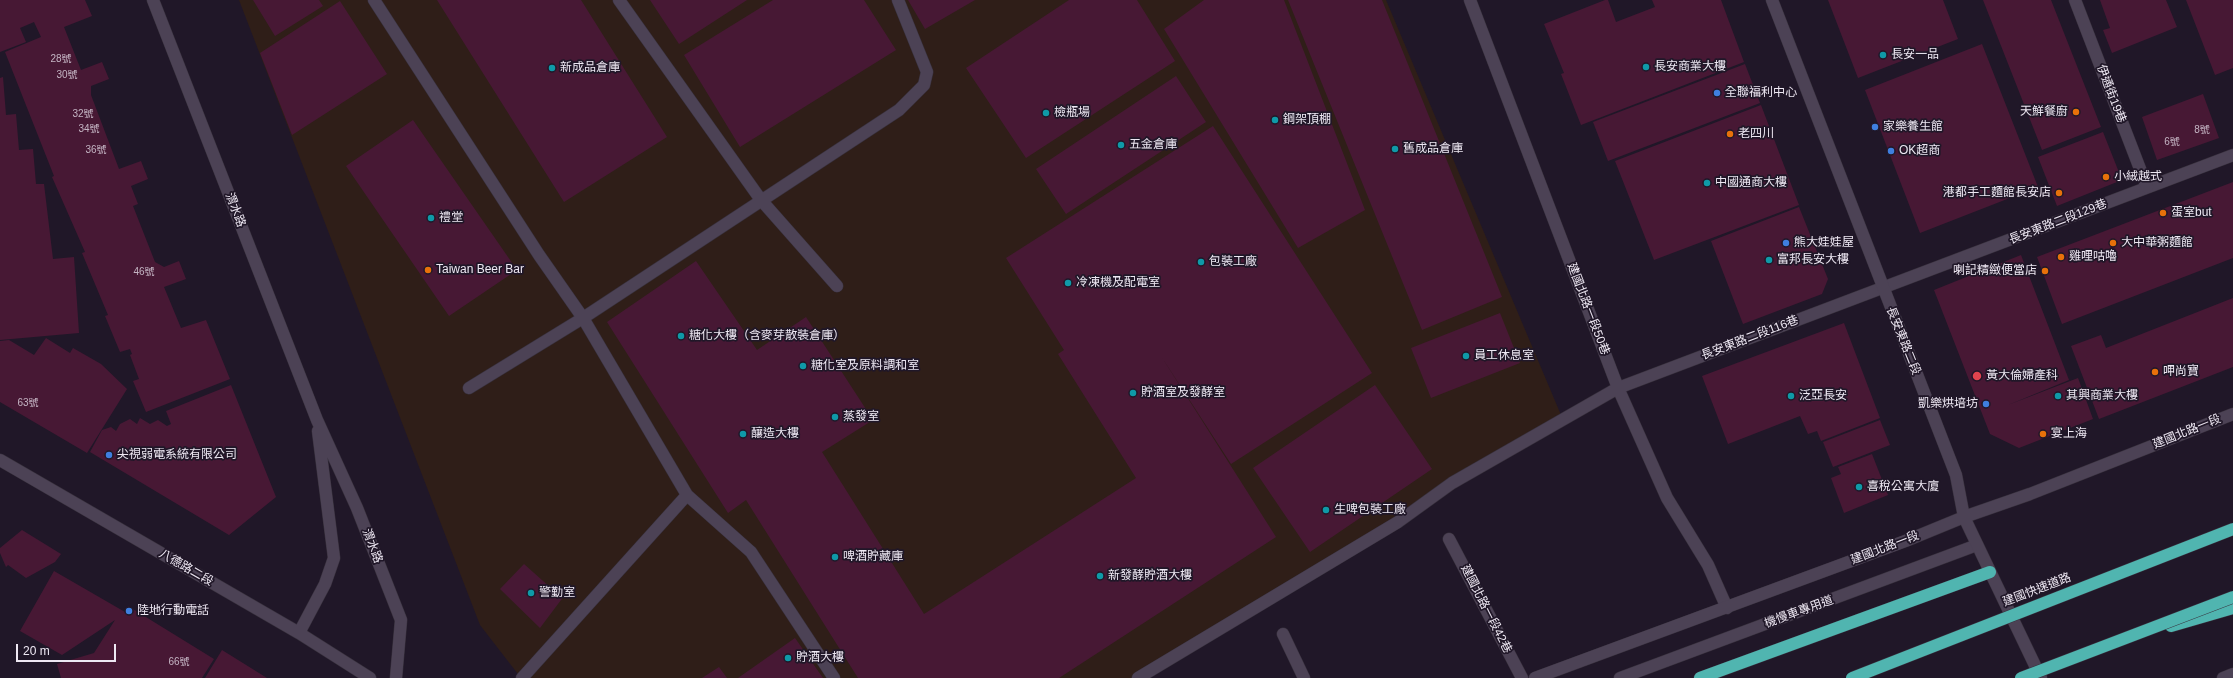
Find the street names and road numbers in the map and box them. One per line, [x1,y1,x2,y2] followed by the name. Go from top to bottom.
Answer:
[2093,63,2129,125] street label: 伊通街19巷
[222,191,248,229] street label: 渭水路
[2007,197,2109,247] street label: 長安東路二段129巷
[1564,261,1612,357] street label: 建國北路一段50巷
[1883,305,1923,377] street label: 長安東路二段
[1699,313,1801,363] street label: 長安東路二段116巷
[2151,412,2223,452] street label: 建國北路一段
[359,527,385,565] street label: 渭水路
[1849,528,1921,568] street label: 建國北路一段
[156,547,216,589] street label: 八德路二段
[1457,562,1515,656] street label: 建國北路一段42巷
[2001,570,2073,610] street label: 建國快速道路
[1763,593,1835,631] street label: 機慢車專用道

